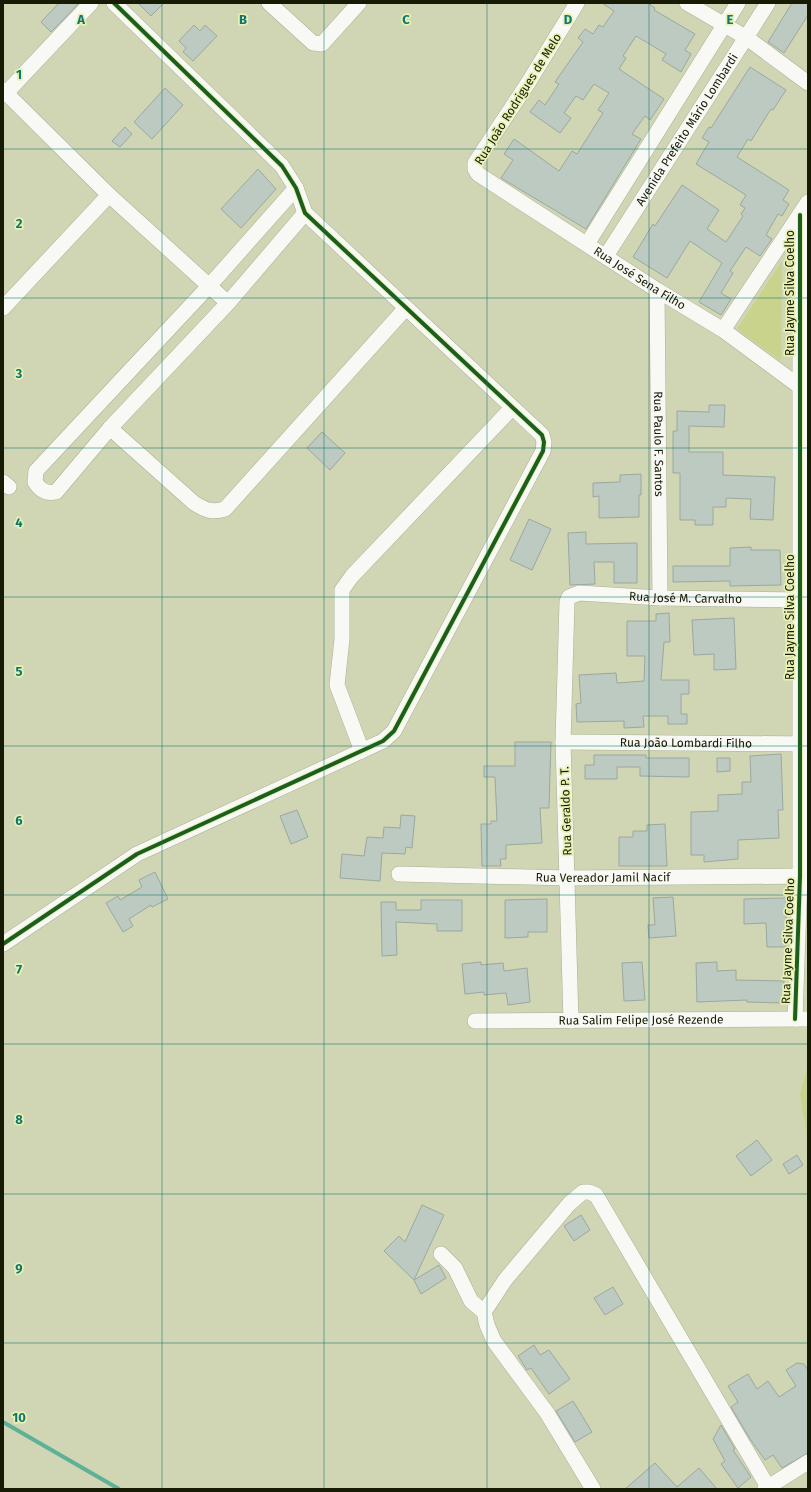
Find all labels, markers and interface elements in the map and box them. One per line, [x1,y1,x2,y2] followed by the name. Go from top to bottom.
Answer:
[76,12,85,27] text: A
[239,12,247,27] text: B
[402,12,410,27] text: C
[564,12,573,27] text: D
[727,12,734,27] text: E
[472,31,564,167] street label: Rua João Rodrigues de Melo
[633,51,741,208] street label: Avenida Prefeito Mário Lombardi
[16,67,22,82] text: 1
[16,216,23,231] text: 2
[783,230,797,356] street label: Rua Jayme Silva Coelho
[591,244,688,313] street label: Rua José Sena Filho
[15,366,23,381] text: 3
[651,391,666,497] street label: Rua Paulo F. Santos
[15,515,23,530] text: 4
[783,554,797,680] street label: Rua Jayme Silva Coelho
[629,589,742,606] street label: Rua José M. Carvalho
[16,664,23,679] text: 5
[620,735,752,751] street label: Rua João Lombardi Filho
[557,766,575,856] street label: Rua Geraldo P. T.
[15,813,23,828] text: 6
[535,870,671,885] street label: Rua Vereador Jamil Nacif
[779,878,797,1004] street label: Rua Jayme Silva Coelho
[16,962,22,977] text: 7
[558,1013,724,1027] street label: Rua Salim Felipe José Rezende
[15,1112,23,1127] text: 8
[15,1261,23,1276] text: 9
[12,1410,26,1425] text: 10

